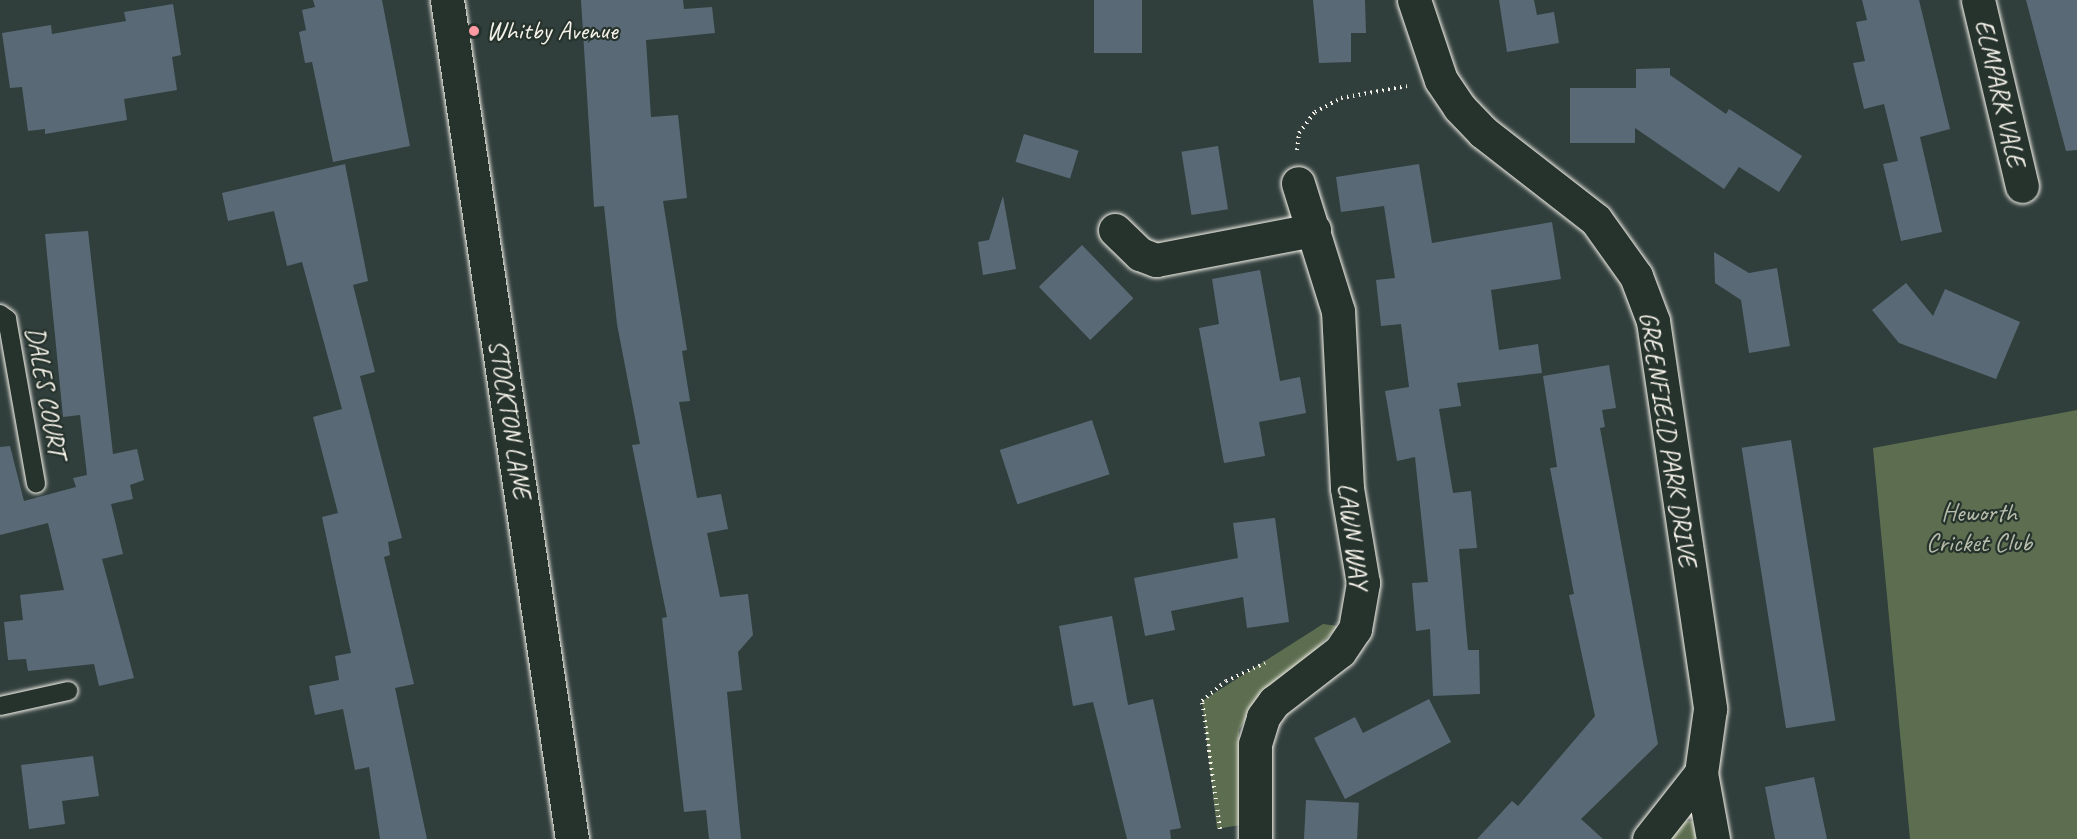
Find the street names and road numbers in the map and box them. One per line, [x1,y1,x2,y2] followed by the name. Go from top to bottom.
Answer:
[1968,17,2032,169] street label: ELMPARK VALE
[1632,309,1704,569] street label: GREENFIELD PARK DRIVE
[19,325,73,459] street label: DALES COURT
[482,337,538,501] street label: STOCKTON LANE
[1331,481,1375,591] street label: LAWN WAY

